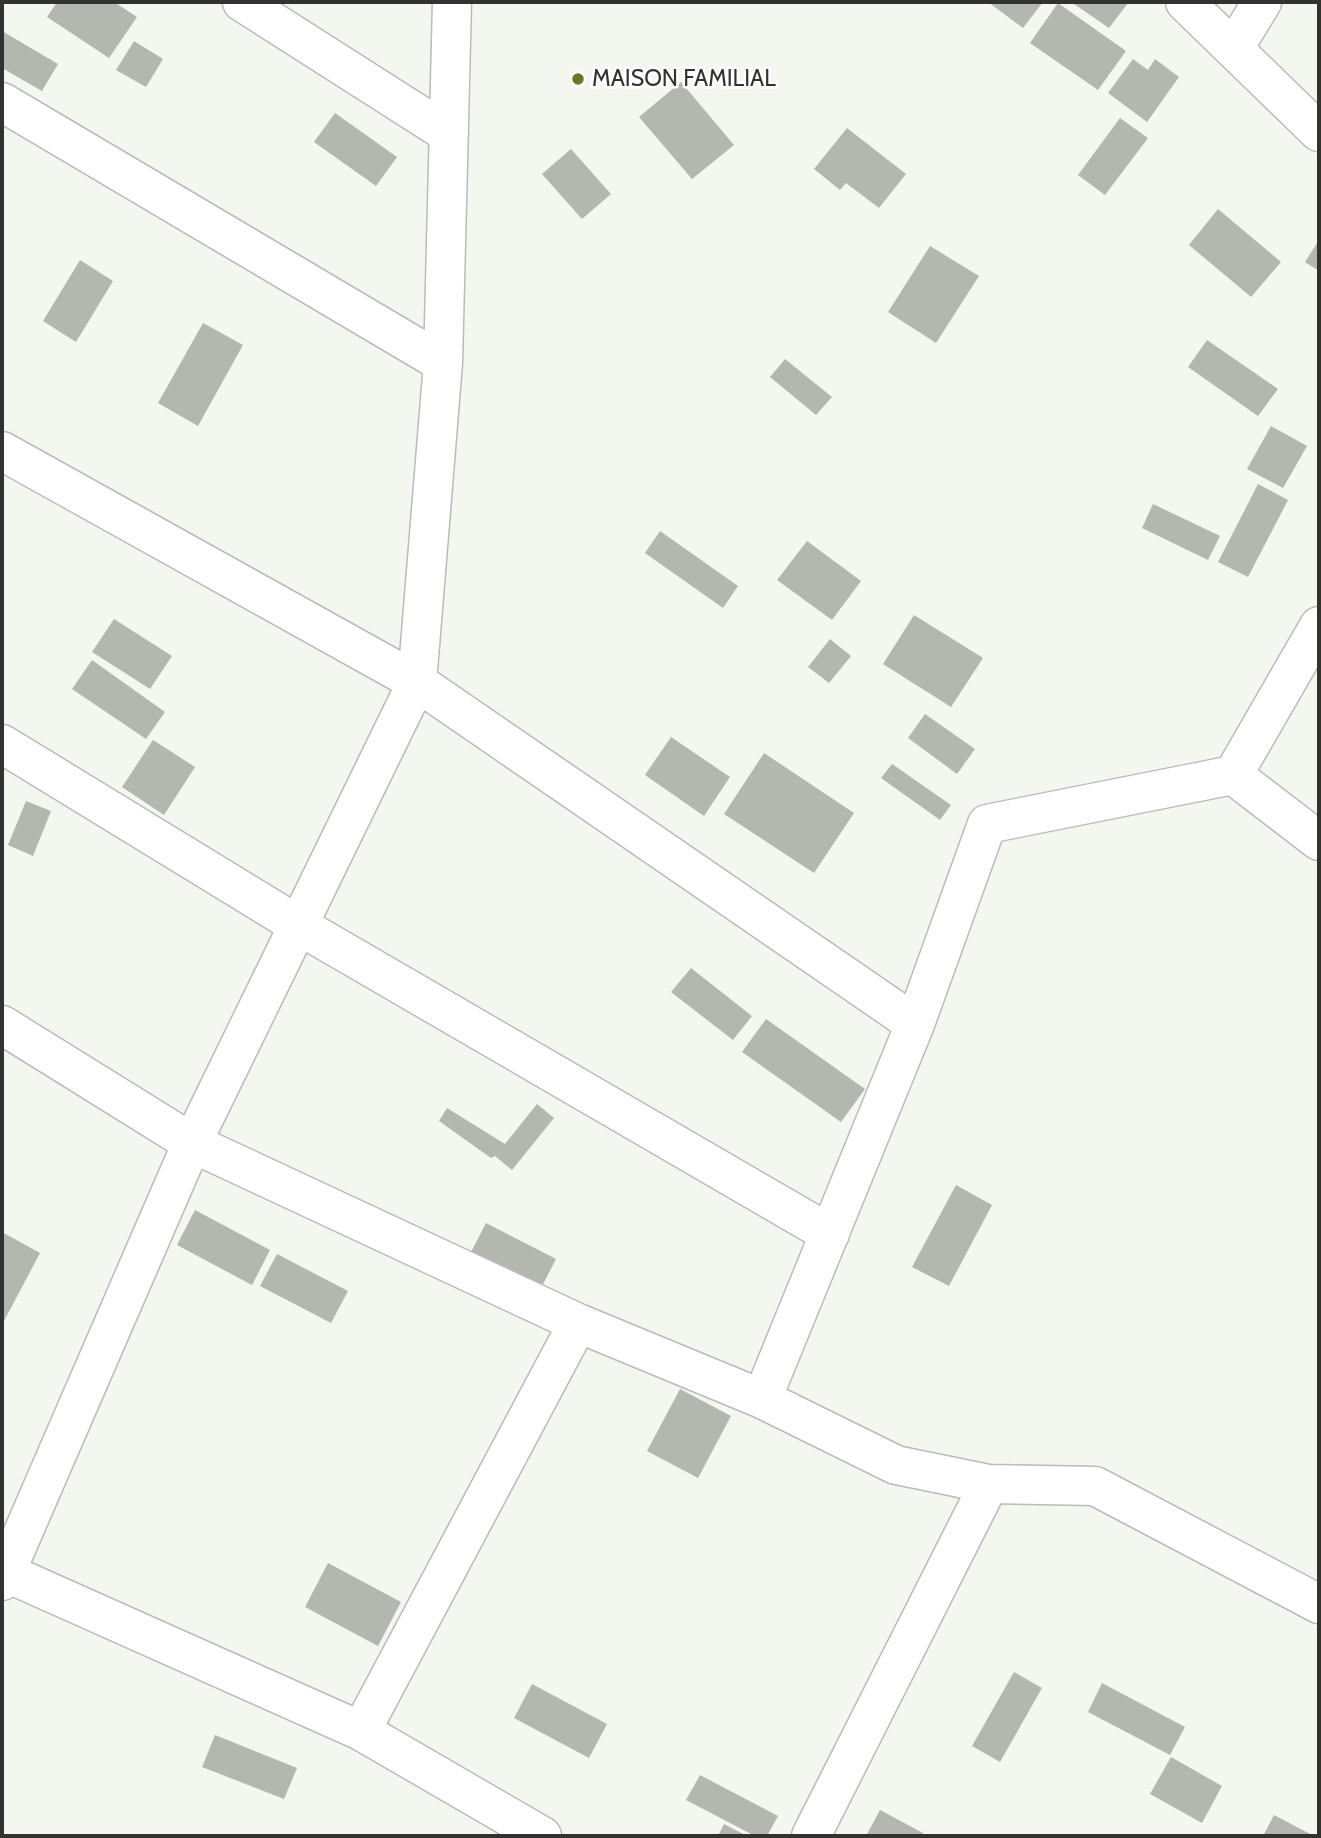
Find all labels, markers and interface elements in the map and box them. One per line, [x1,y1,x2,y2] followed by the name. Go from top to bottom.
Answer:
[592,65,776,93] place label: MAISON FAMILIAL
[570,71,586,87] marker: MAISON FAMILIAL

